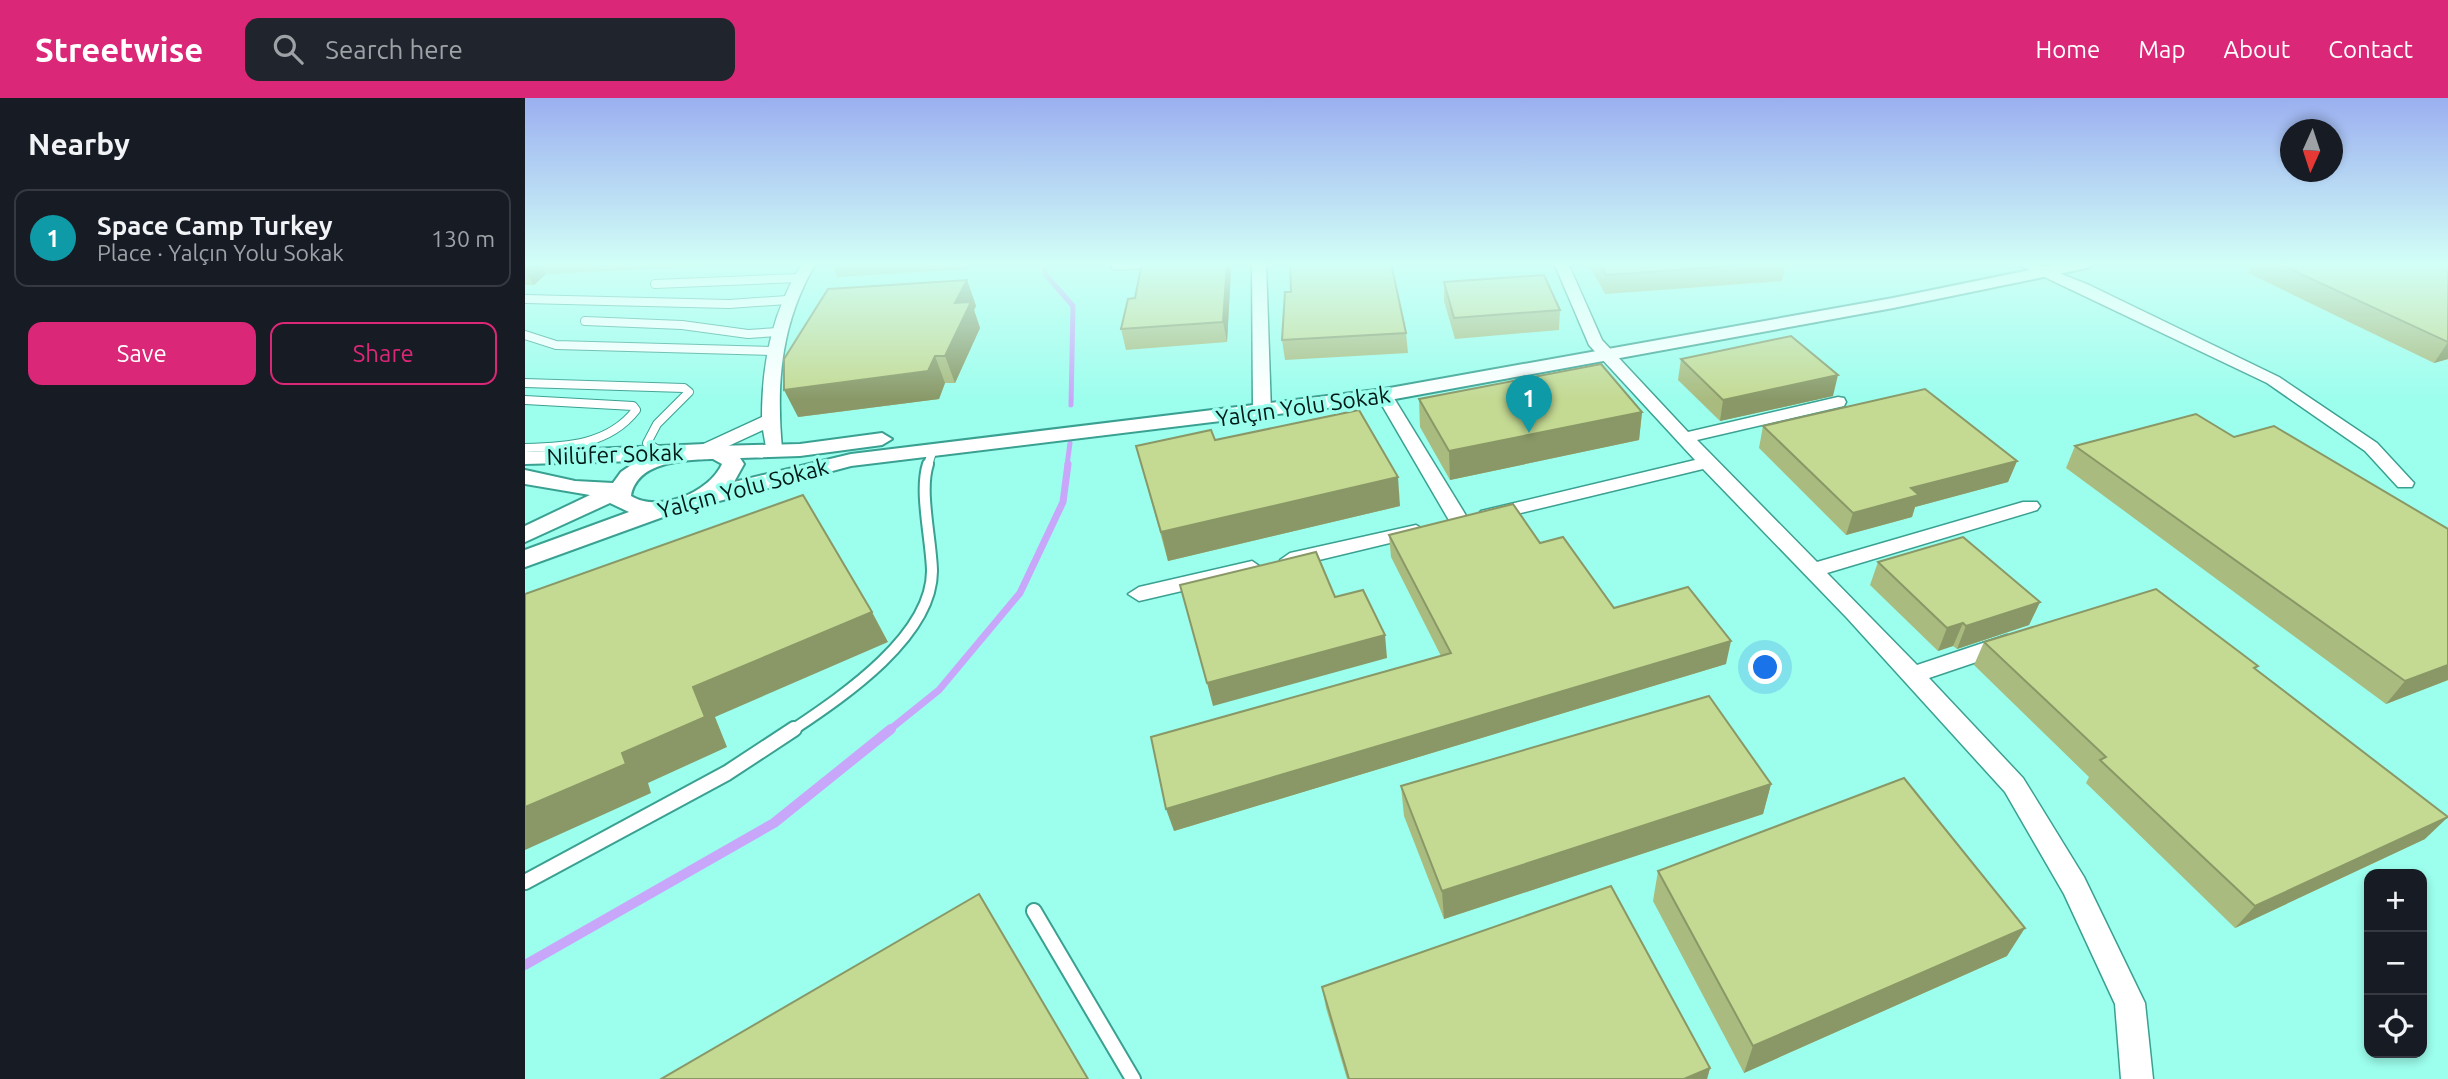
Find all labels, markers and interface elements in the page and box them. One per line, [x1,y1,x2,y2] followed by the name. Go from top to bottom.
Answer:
[245,18,735,81] search box
[269,30,307,68] icon: search
[35,31,203,68] text: Streetwise
[325,35,463,64] text: Search here
[2035,36,2100,63] text: Home
[2138,36,2185,63] text: Map
[2223,36,2290,63] text: About
[2328,36,2413,63] text: Contact
[2280,119,2343,182] north arrow
[28,127,130,161] text: Nearby
[97,211,332,240] text: Space Camp Turkey
[47,226,59,251] text: 1
[431,226,495,251] text: 130 m
[97,240,344,265] text: Place · Yalçın Yolu Sokak
[28,322,256,385] button: Save
[270,322,497,385] button: Share
[1506,375,1552,433] pin: 1
[1214,381,1392,431] street label: Yalçın Yolu Sokak
[546,439,684,469] street label: Nilüfer Sokak
[655,453,831,523] street label: Yalçın Yolu Sokak
[1748,650,1782,684] your location
[2364,869,2427,1058] map controls
[2364,869,2427,932] button: +
[2364,932,2427,995] button: −
[2364,995,2427,1058] button: locate

